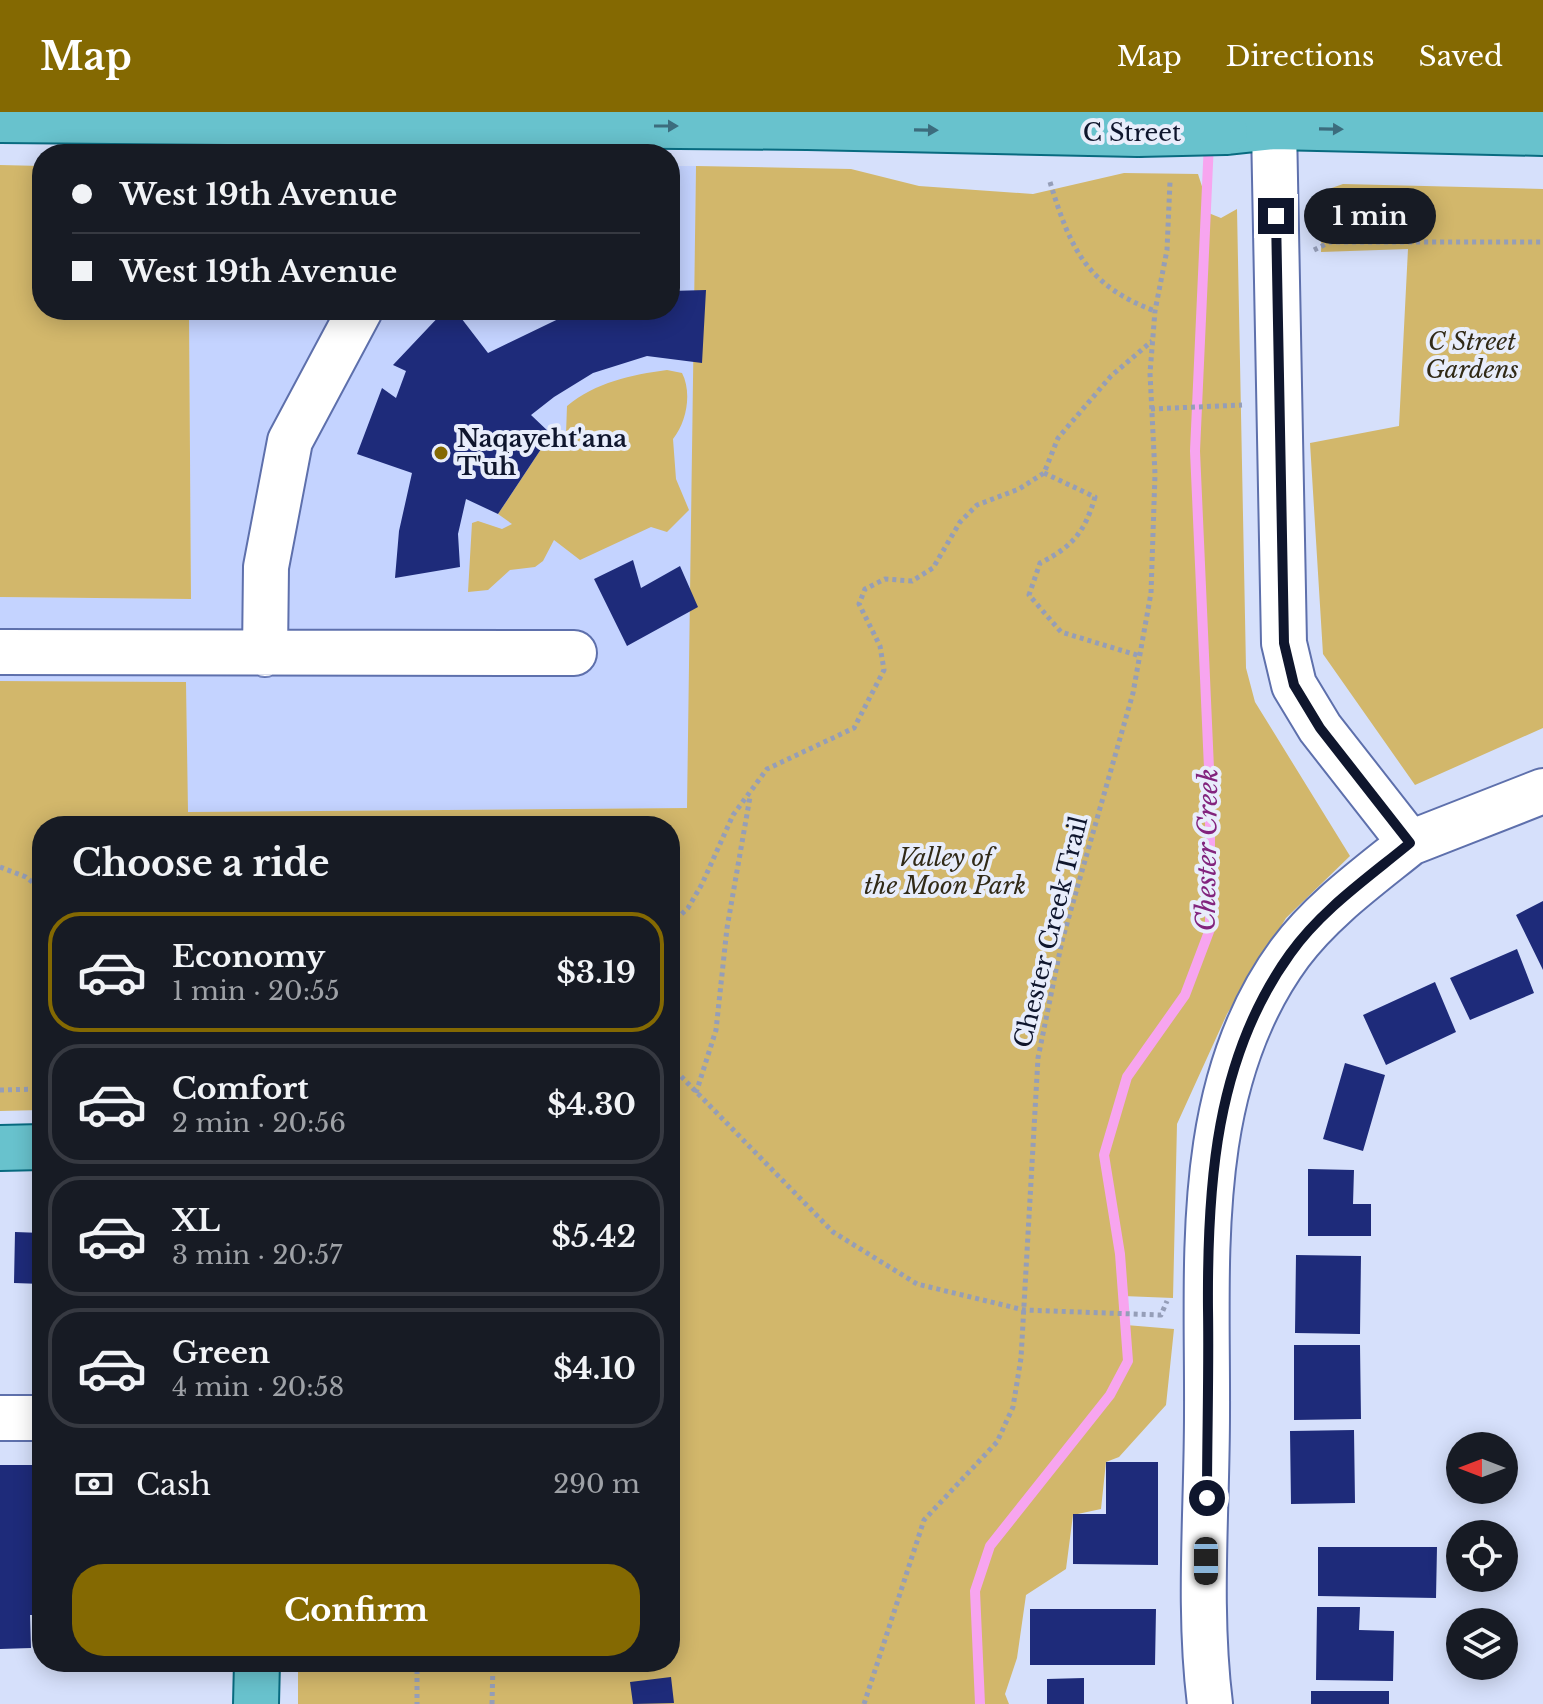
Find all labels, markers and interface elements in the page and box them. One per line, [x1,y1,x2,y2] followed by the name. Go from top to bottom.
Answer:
[40,33,132,80] text: Map
[1117,39,1182,74] text: Map
[1226,39,1375,74] text: Directions
[1419,39,1503,74] text: Saved
[1083,118,1181,147] street label: C Street
[654,120,679,132] one-way arrow
[1319,122,1344,135] one-way arrow
[914,124,939,136] one-way arrow
[120,176,397,213] text: West 19th Avenue
[1304,188,1436,244] callout: 1 min
[1258,198,1294,234] route end
[1332,200,1408,232] text: 1 min
[120,253,397,290] text: West 19th Avenue
[1425,327,1519,384] park label: C Street Gardens
[457,424,627,481] place label: Naqayeht'ana T'uh
[432,444,450,462] marker: Naqayeht'ana T'uh
[1190,768,1224,932] water label: Chester Creek
[1008,813,1093,1051] street label: Chester Creek Trail
[72,841,329,886] text: Choose a ride
[864,843,1026,900] park label: Valley of the Moon Park
[76,936,148,1008] icon: car
[172,938,325,975] text: Economy
[556,954,636,991] text: $3.19
[172,975,340,1007] text: 1 min · 20:55
[76,1068,148,1140] icon: car
[172,1070,309,1107] text: Comfort
[547,1086,636,1123] text: $4.30
[172,1107,346,1139] text: 2 min · 20:56
[76,1200,148,1272] icon: car
[172,1202,220,1239] text: XL
[552,1218,636,1255] text: $5.42
[172,1239,342,1271] text: 3 min · 20:57
[76,1332,148,1404] icon: car
[172,1334,270,1371] text: Green
[553,1350,636,1387] text: $4.10
[172,1371,344,1403] text: 4 min · 20:58
[1446,1432,1518,1504] north arrow
[1446,1432,1518,1680] map controls
[72,1462,116,1506] icon: cash
[136,1466,211,1503] text: Cash
[553,1468,640,1500] text: 290 m
[1189,1480,1225,1516] route start
[1446,1520,1518,1592] button: locate
[1194,1537,1218,1585] car
[72,1564,640,1656] button: Confirm
[1446,1608,1518,1680] button: layers

